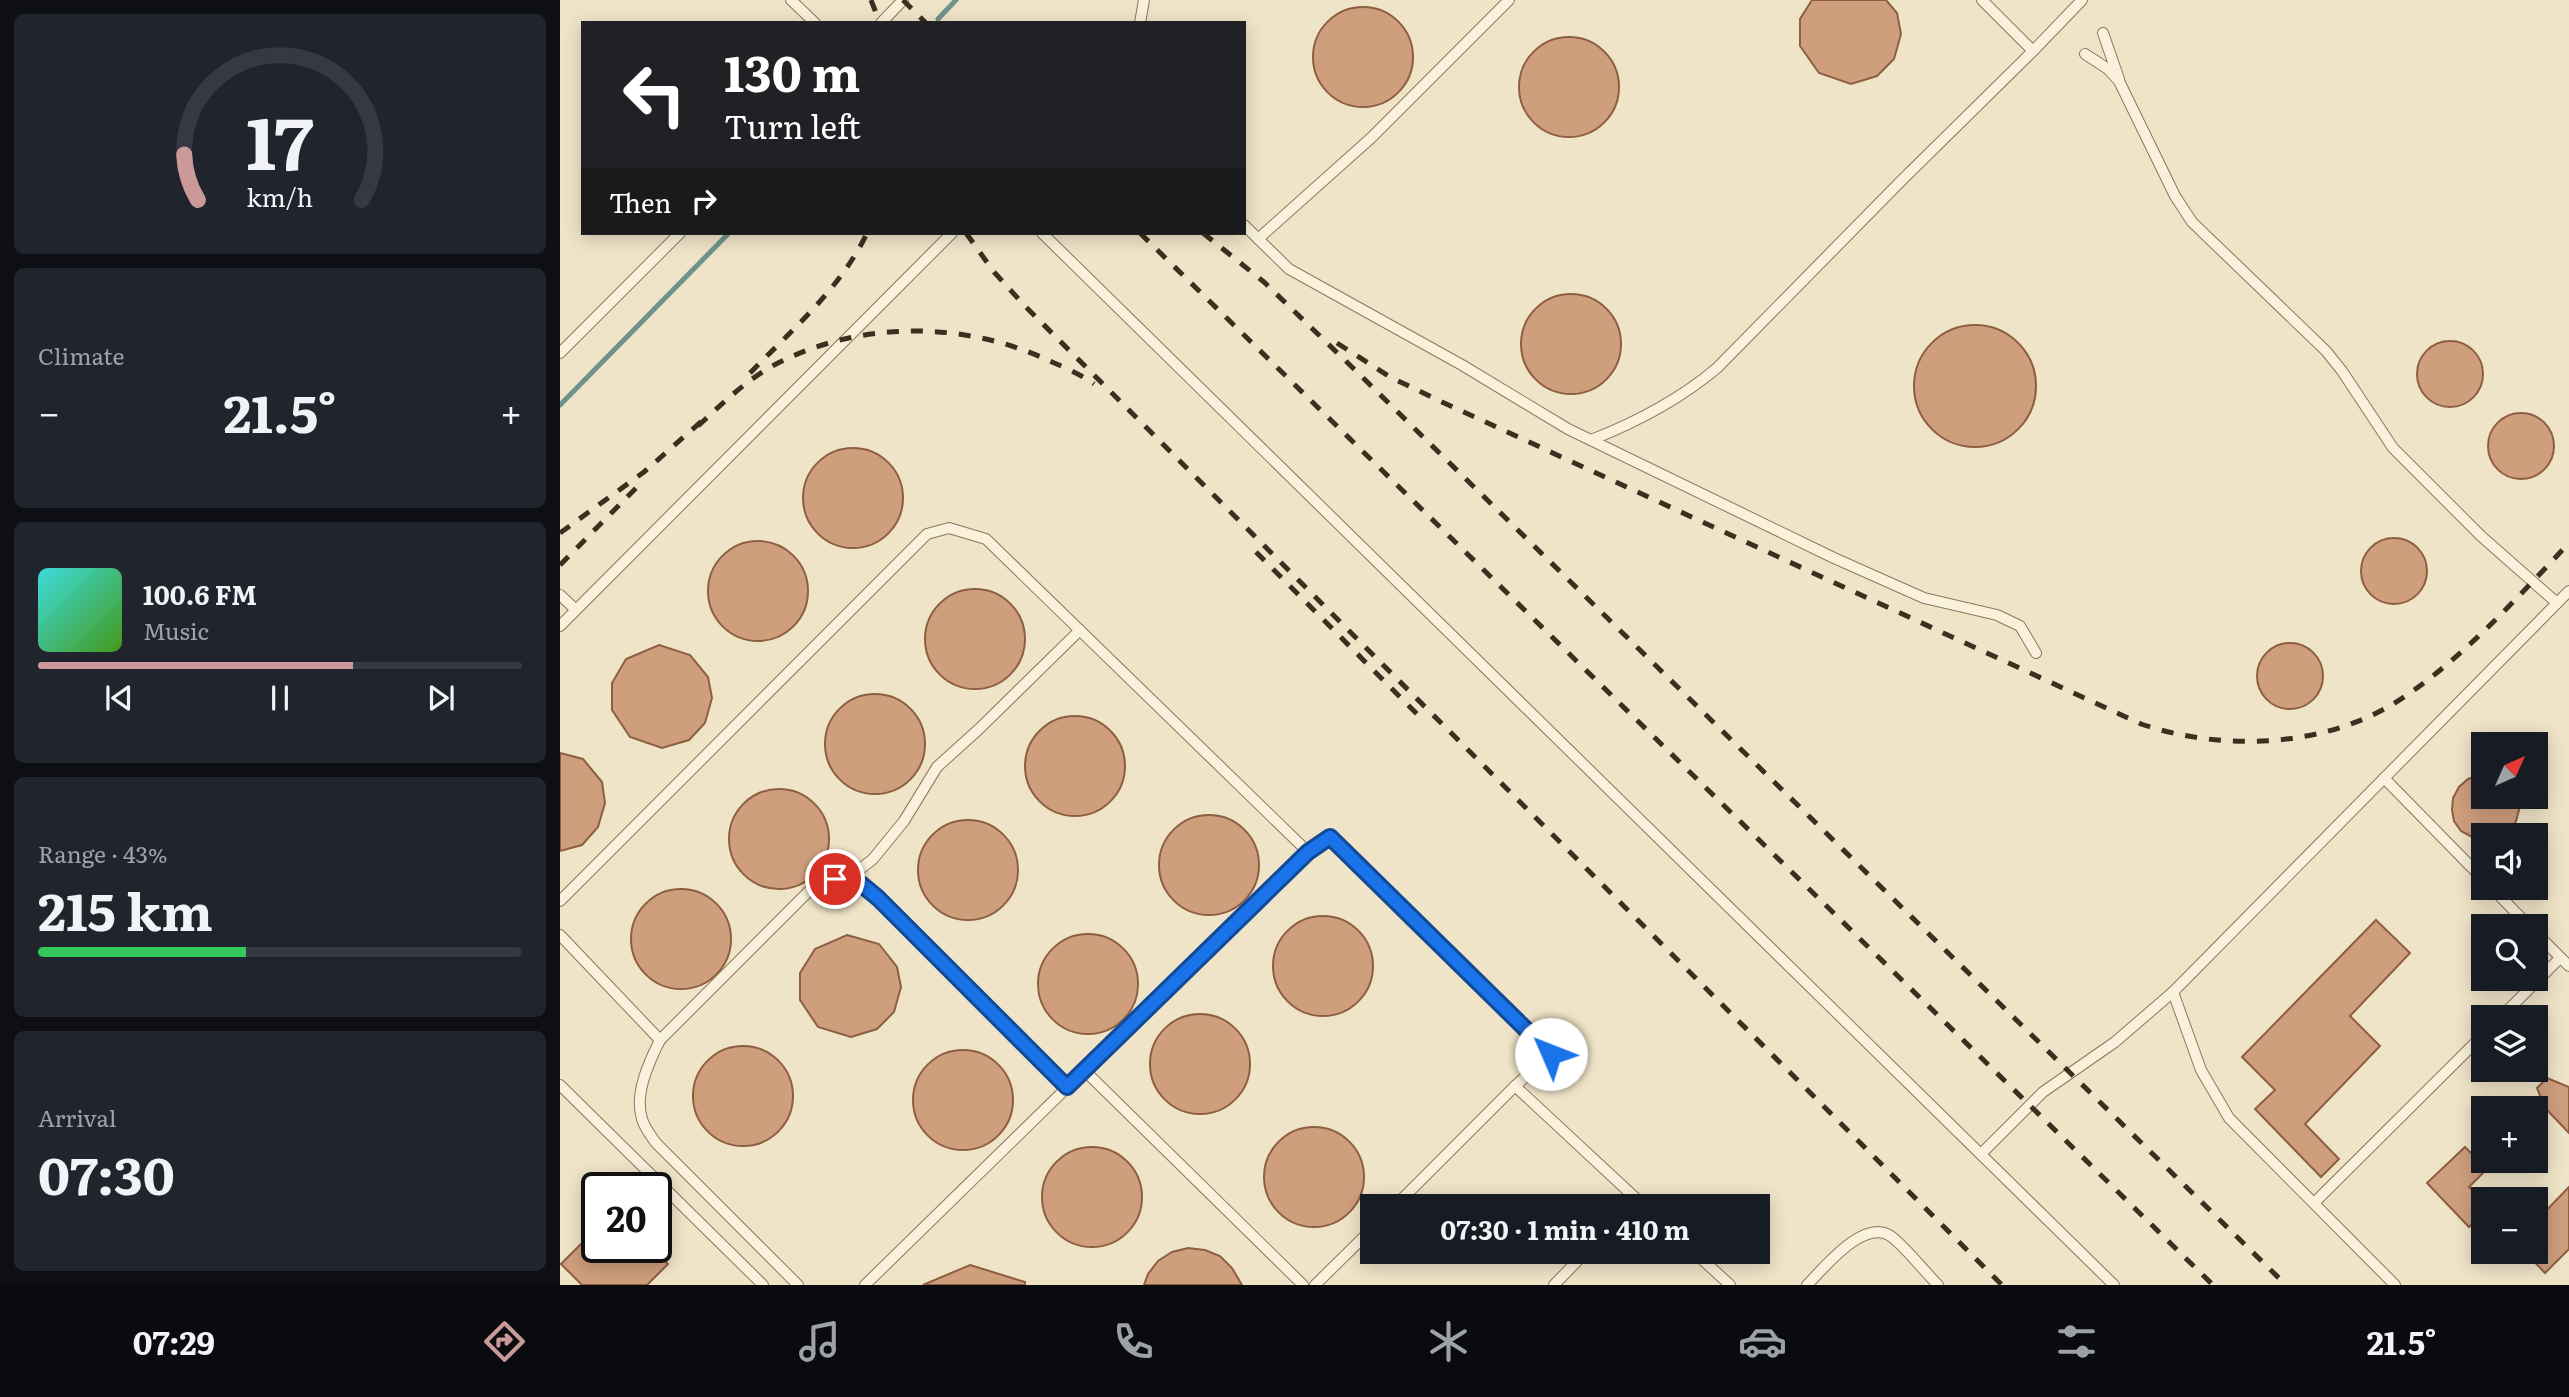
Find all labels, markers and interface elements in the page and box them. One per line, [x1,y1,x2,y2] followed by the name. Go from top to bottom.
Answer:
[724,34,860,107] text: 130 m
[609,49,700,140] icon: left
[246,84,314,192] text: 17
[724,101,861,149] text: Turn left
[247,178,313,215] text: km/h
[609,182,671,221] text: Then
[685,182,723,220] icon: right
[38,338,124,372] text: Climate
[223,372,337,449] text: 21.5°
[38,382,60,439] text: −
[500,382,522,439] text: +
[143,574,257,613] text: 100.6 FM
[143,613,209,647] text: Music
[100,679,138,717] icon: previous
[261,679,299,717] icon: pause
[422,679,460,717] icon: next
[2471,732,2548,808] north arrow
[2471,732,2548,1264] map controls
[2471,823,2548,900] button: sound
[38,836,168,870] text: Range · 43%
[805,849,865,909] pin
[816,860,854,898] icon: arrive
[38,870,213,947] text: 215 km
[2471,914,2548,991] button: search
[2471,1005,2548,1082] button: layers
[1514,1017,1588,1091] position arrow
[2471,1096,2548,1173] button: +
[38,1100,117,1134] text: Arrival
[38,1134,175,1211] text: 07:30
[581,1172,672,1263] speed limit sign: 20
[2471,1187,2548,1264] button: −
[1440,1209,1690,1248] text: 07:30 · 1 min · 410 m
[133,1317,215,1365] text: 07:29
[480,1317,529,1366] icon: directions
[795,1317,844,1366] icon: music
[1109,1317,1158,1366] icon: phone
[1424,1317,1473,1366] icon: climate
[1738,1317,1787,1366] icon: car
[2052,1317,2101,1366] icon: filters
[2367,1317,2436,1365] text: 21.5°

